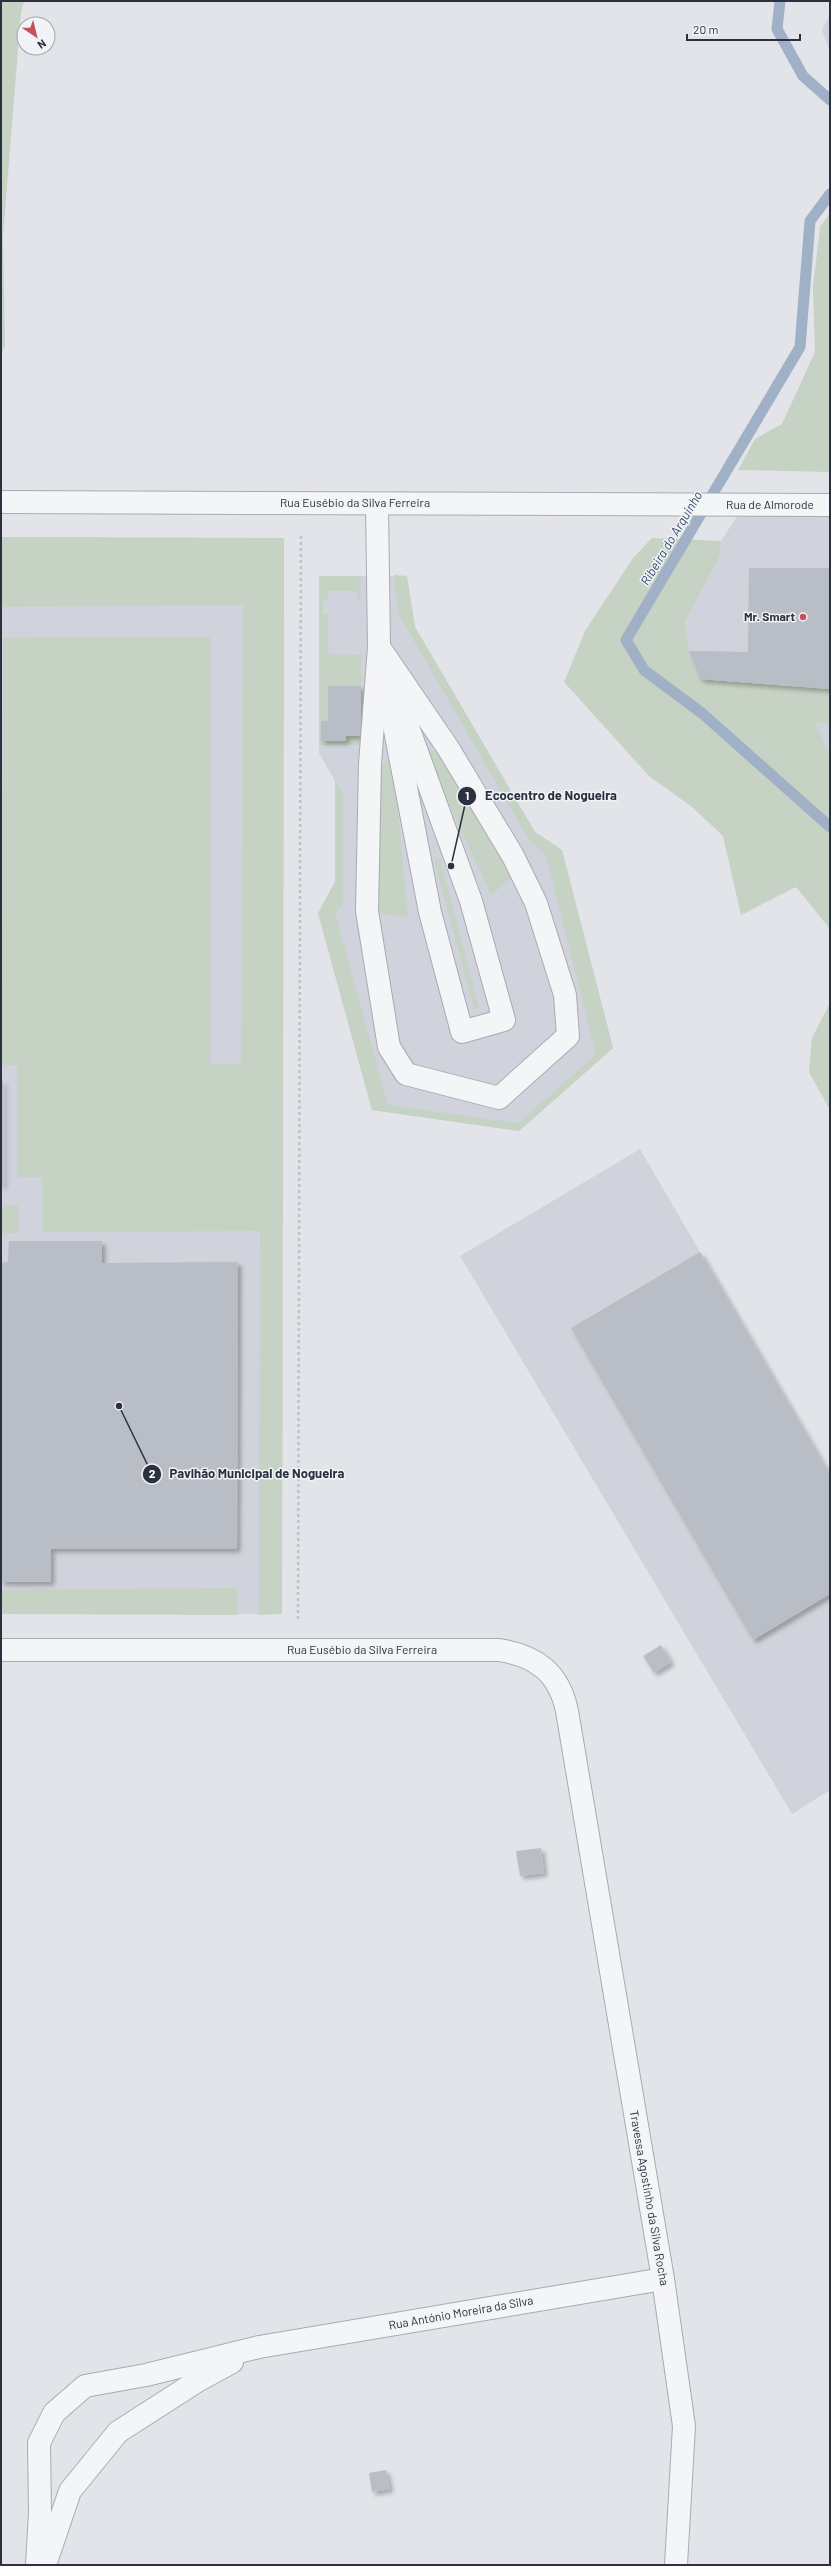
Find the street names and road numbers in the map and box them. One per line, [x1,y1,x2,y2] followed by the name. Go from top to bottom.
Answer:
[280,495,430,509] street label: Rua Eusébio da Silva Ferreira
[726,497,814,511] street label: Rua de Almorode
[287,1642,437,1656] street label: Rua Eusébio da Silva Ferreira
[628,2109,672,2287] street label: Travessa Agostinho da Silva Rocha
[387,2292,534,2332] street label: Rua António Moreira da Silva

